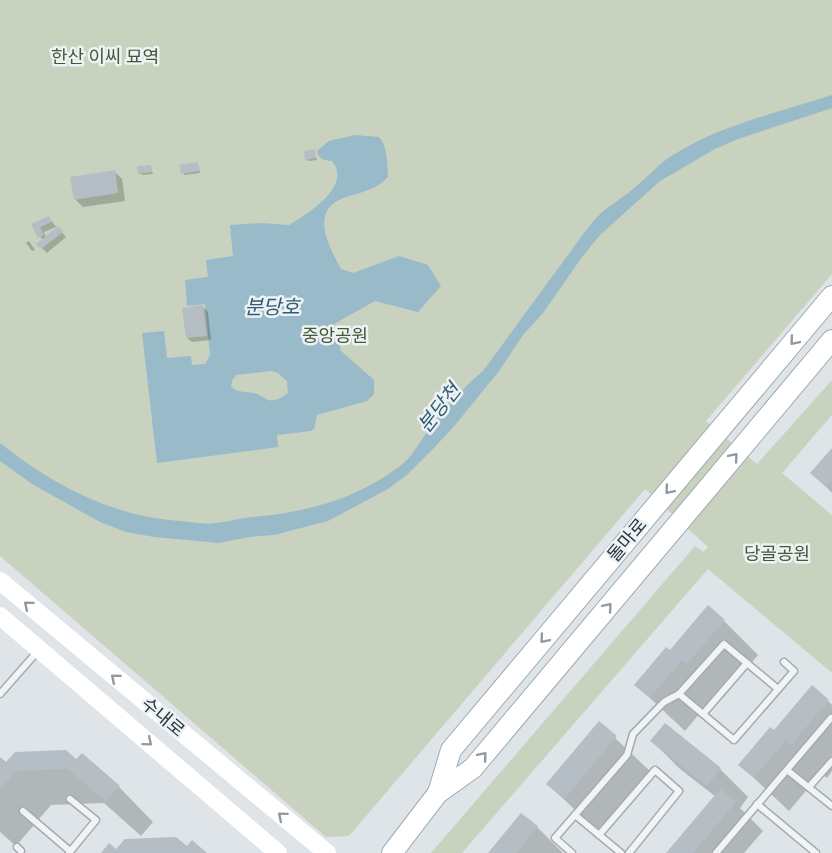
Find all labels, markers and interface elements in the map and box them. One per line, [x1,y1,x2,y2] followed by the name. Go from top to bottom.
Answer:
[51,46,159,68] park label: 한산 이씨 묘역
[244,295,301,319] water label: 분당호
[302,325,368,347] park label: 중앙공원
[791,334,802,345] one-way arrow
[413,377,467,437] water label: 분당천
[726,453,737,464] one-way arrow
[665,483,676,494] one-way arrow
[603,514,651,566] street label: 돌마로
[744,543,810,565] park label: 당골공원
[24,601,35,612] one-way arrow
[601,603,612,614] one-way arrow
[540,632,551,643] one-way arrow
[111,674,122,685] one-way arrow
[137,693,189,741] street label: 수내로
[141,735,152,746] one-way arrow
[476,752,487,763] one-way arrow
[277,812,288,823] one-way arrow

